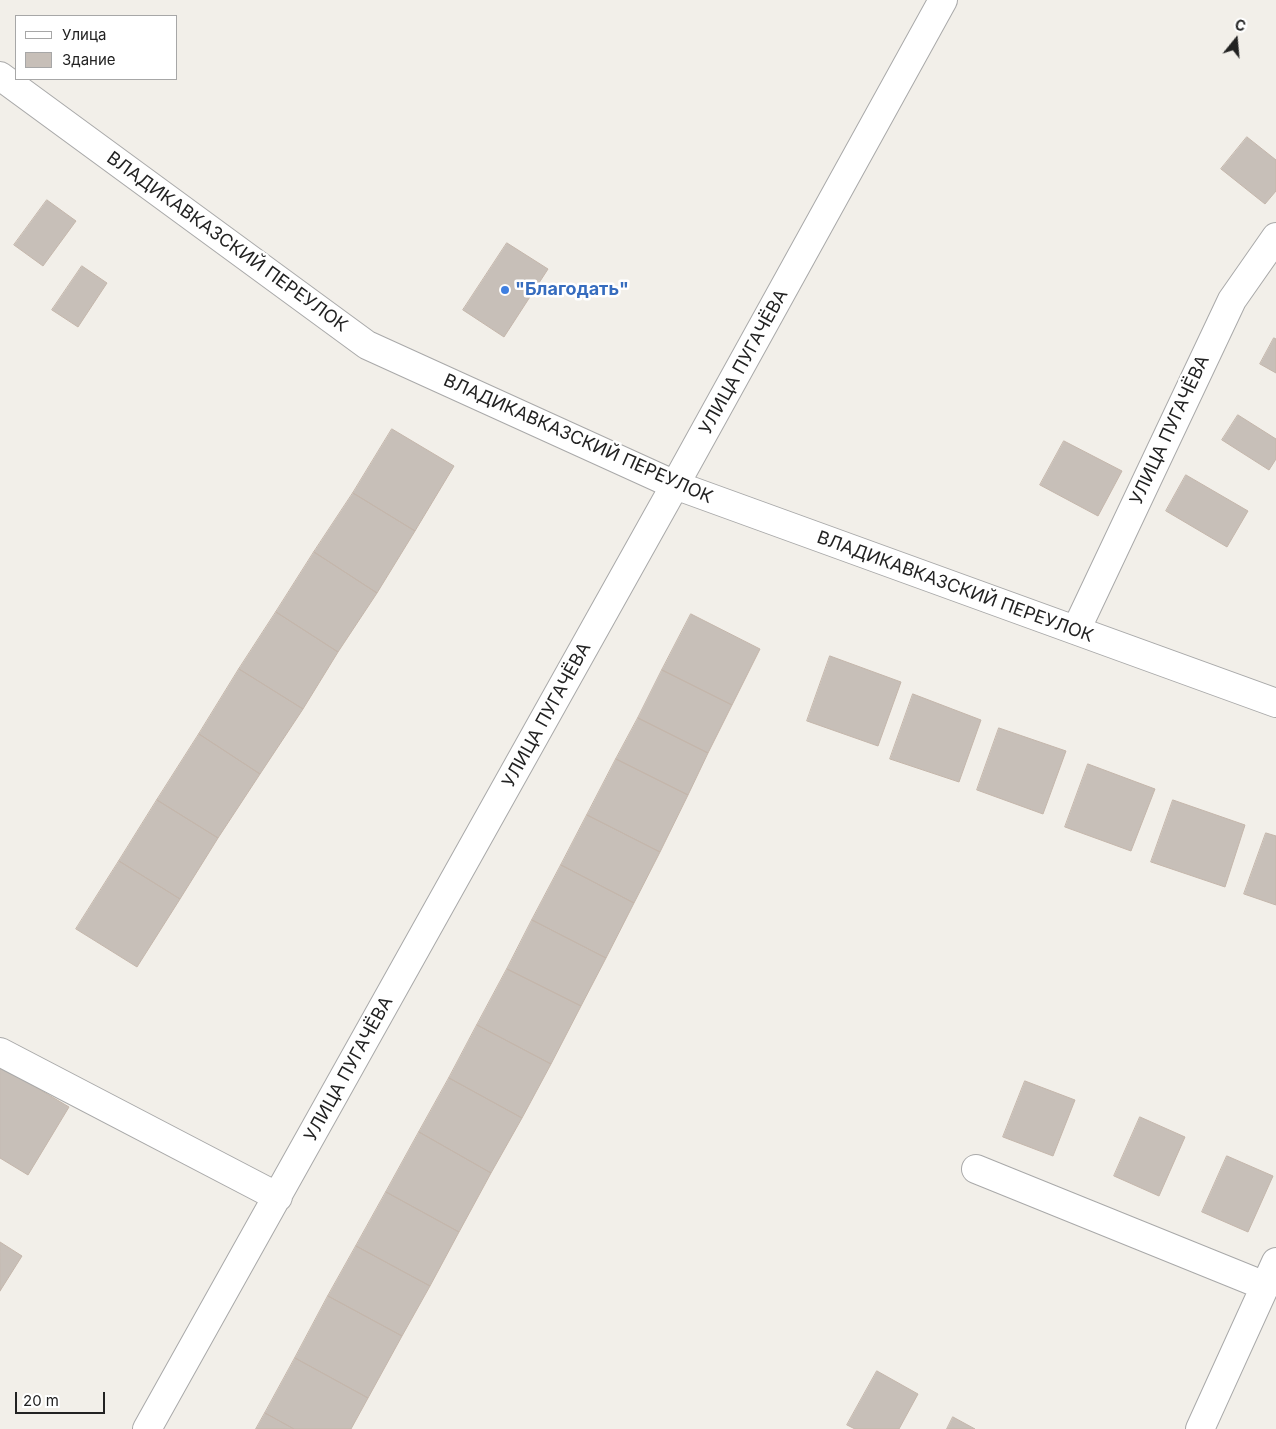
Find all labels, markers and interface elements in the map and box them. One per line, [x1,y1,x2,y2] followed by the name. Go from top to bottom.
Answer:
[15,15,178,80] legend
[1211,15,1261,65] north arrow
[1233,16,1248,35] text: С
[62,25,106,44] text: Улица
[62,50,116,69] text: Здание
[102,147,352,337] street label: ВЛАДИКАВКАЗСКИЙ ПЕРЕУЛОК
[515,279,629,301] place label: "Благодать"
[499,284,511,296] marker: "Благодать"
[695,286,793,438] street label: УЛИЦА ПУГАЧЁВА
[1126,352,1214,508] street label: УЛИЦА ПУГАЧЁВА
[440,370,716,508] street label: ВЛАДИКАВКАЗСКИЙ ПЕРЕУЛОК
[814,527,1096,647] street label: ВЛАДИКАВКАЗСКИЙ ПЕРЕУЛОК
[498,639,596,791] street label: УЛИЦА ПУГАЧЁВА
[300,993,398,1145] street label: УЛИЦА ПУГАЧЁВА
[18,1382,108,1414] scale bar
[23,1391,59,1410] text: 20 m

